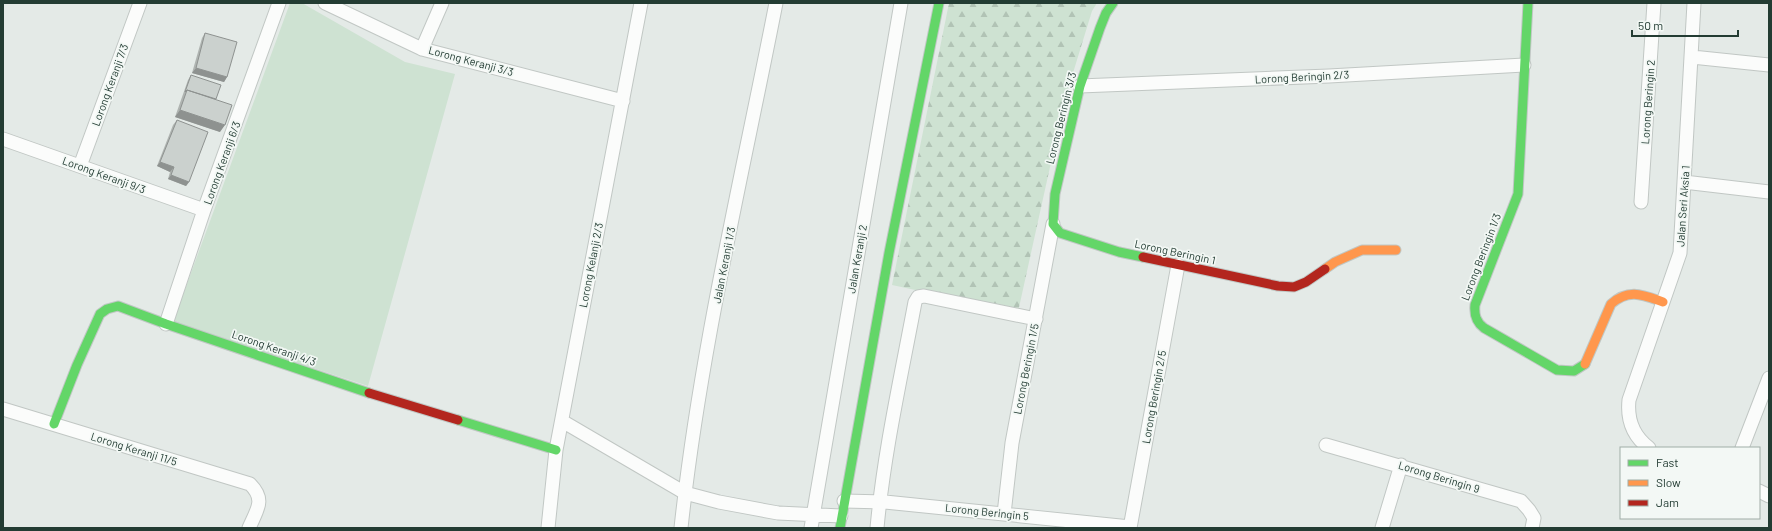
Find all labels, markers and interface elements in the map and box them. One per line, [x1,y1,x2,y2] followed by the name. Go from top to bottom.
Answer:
[1632,12,1738,38] scale bar
[1638,18,1663,32] text: 50 m
[89,42,130,128] street label: Lorong Keranji 7/3
[427,43,515,78] street label: Lorong Keranji 3/3
[1638,59,1657,145] street label: Lorong Beringin 2
[1254,68,1349,85] street label: Lorong Beringin 2/3
[1043,71,1078,165] street label: Lorong Beringin 3/3
[200,119,243,206] street label: Lorong Keranji 6/3
[61,153,148,196] street label: Lorong Keranji 9/3
[1673,165,1692,247] street label: Jalan Seri Aksia 1
[1458,211,1503,302] street label: Lorong Beringin 1/3
[576,221,605,309] street label: Lorong Kelanji 2/3
[844,223,869,294] street label: Jalan Keranji 2
[710,225,737,304] street label: Jalan Keranji 1/3
[1133,237,1217,266] street label: Lorong Beringin 1
[1010,322,1041,416] street label: Lorong Beringin 1/5
[230,327,318,368] street label: Lorong Keranji 4/3
[1139,349,1168,445] street label: Lorong Beringin 2/5
[89,429,179,468] street label: Lorong Keranji 11/5
[1620,447,1760,519] legend
[1656,455,1679,469] text: Fast
[1397,458,1482,495] street label: Lorong Beringin 9
[1656,475,1681,489] text: Slow
[1656,495,1679,509] text: Jam
[945,501,1030,522] street label: Lorong Beringin 5

